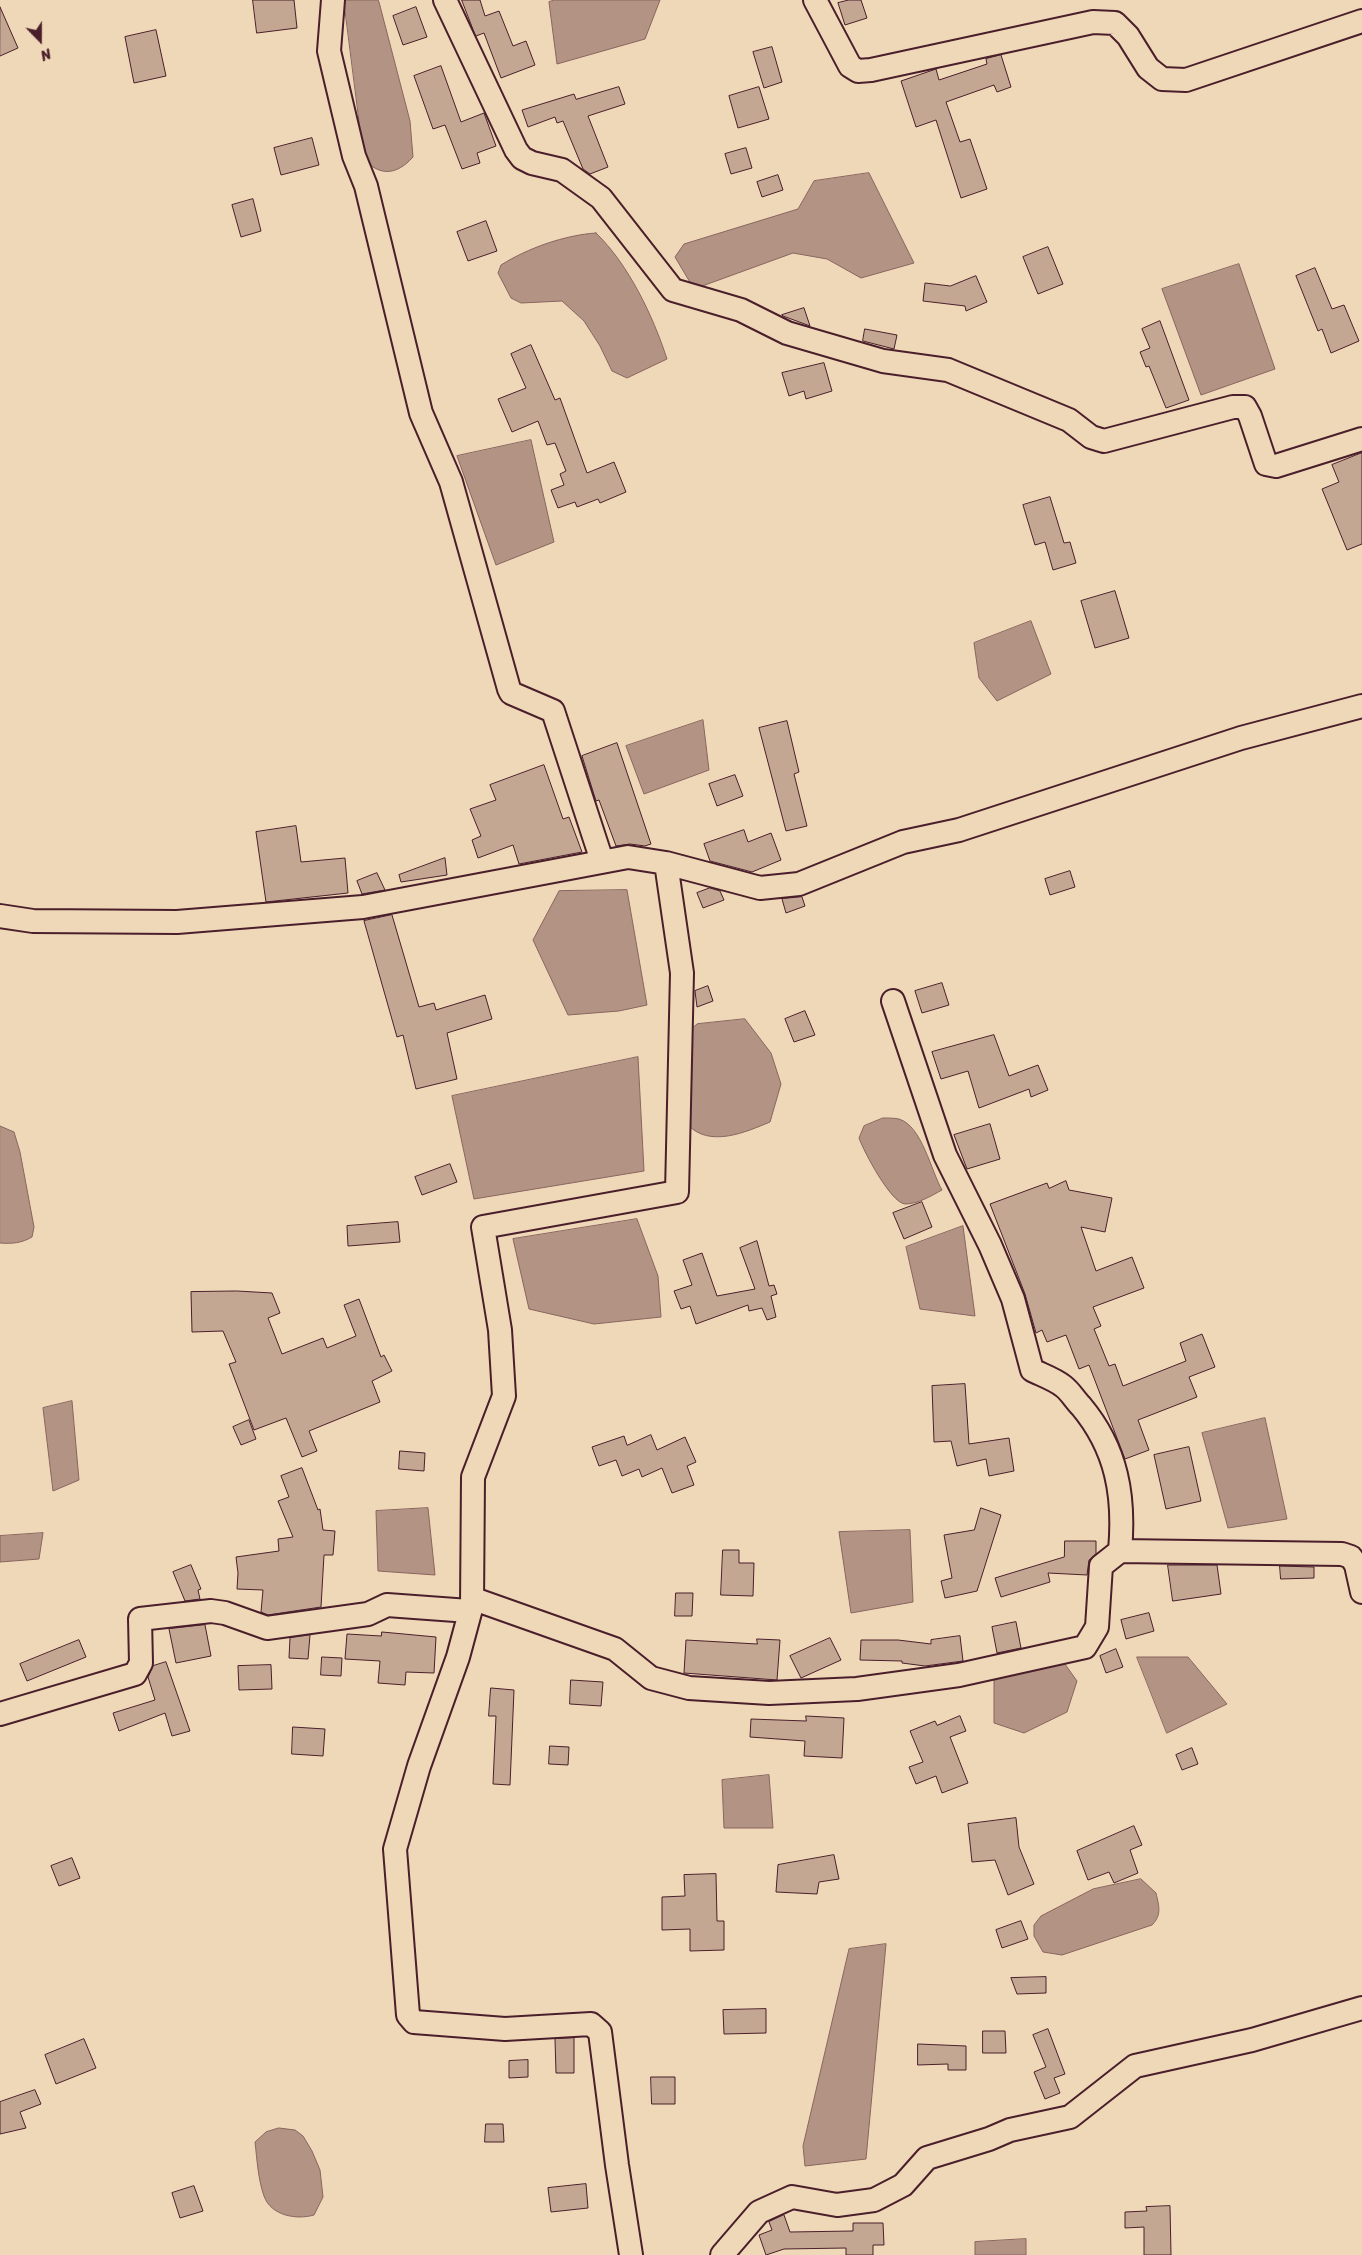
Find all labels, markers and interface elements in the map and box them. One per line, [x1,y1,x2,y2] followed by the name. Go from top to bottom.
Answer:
[15,15,65,65] north arrow
[37,41,55,68] text: N

